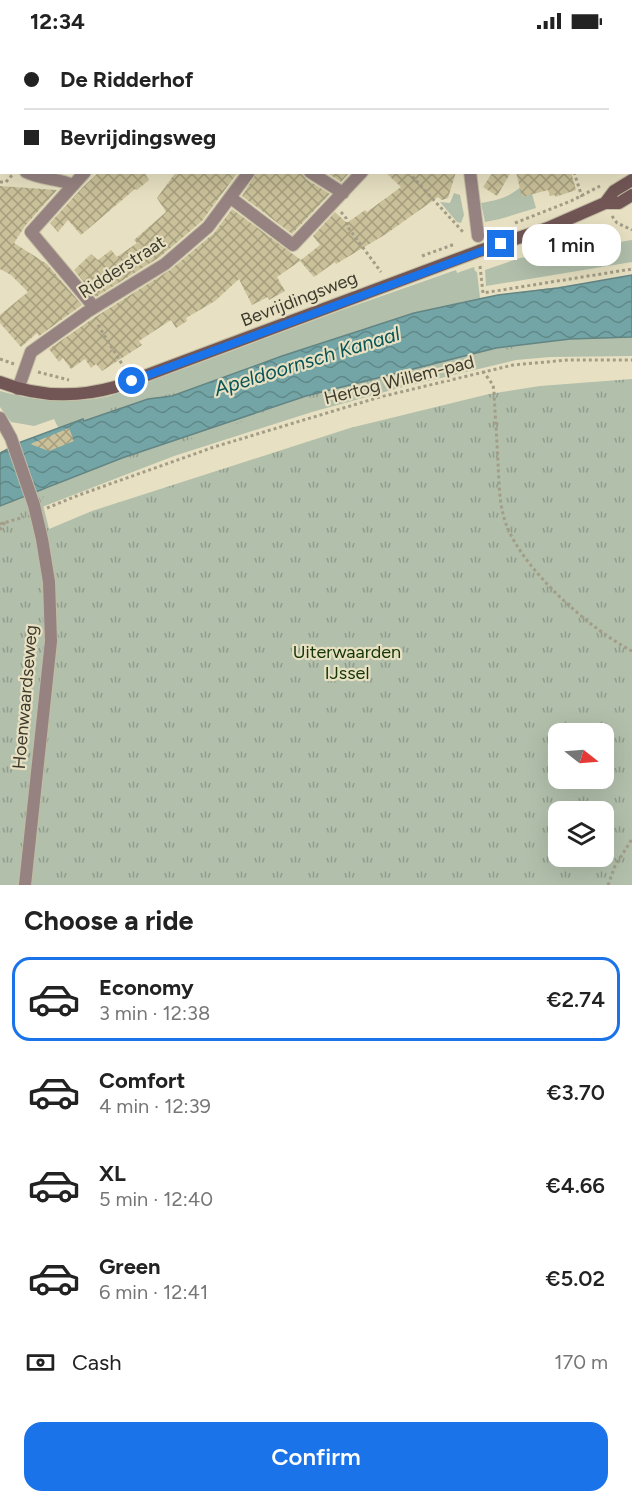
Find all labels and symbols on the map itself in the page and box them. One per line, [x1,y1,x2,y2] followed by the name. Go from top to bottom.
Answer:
[522,223,621,265] callout: 1 min
[487,230,514,257] route end
[75,231,170,303] street label: Ridderstraat
[238,267,360,331] street label: Bevrijdingsweg
[210,321,403,401] water label: Apeldoornsch Kanaal
[322,351,476,409] street label: Hertog Willem-pad
[118,367,145,394] route start
[8,624,42,770] street label: Hoenwaardseweg
[293,641,401,684] park label: Uiterwaarden IJssel
[548,723,614,789] north arrow

